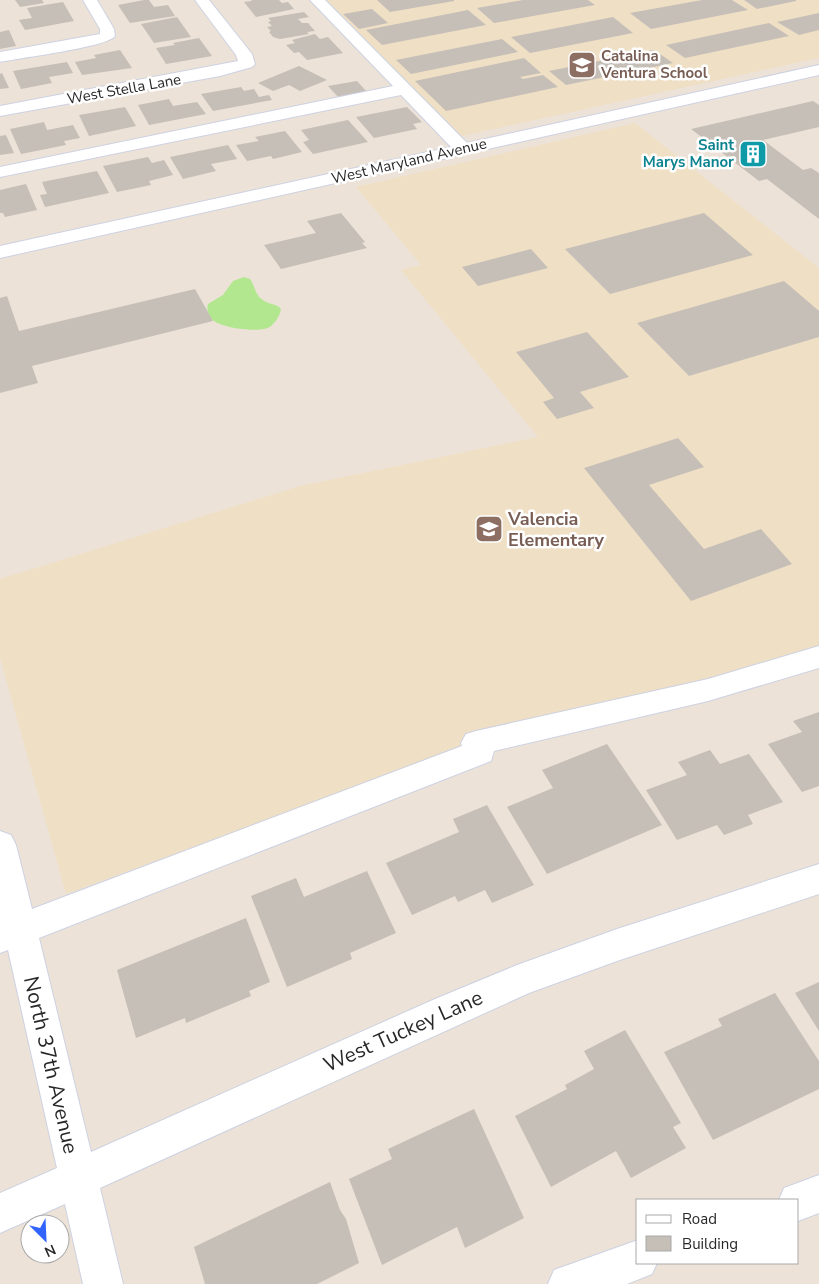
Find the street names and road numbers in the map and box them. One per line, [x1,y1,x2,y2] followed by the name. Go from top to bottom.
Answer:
[65,69,183,109] street label: West Stella Lane
[329,133,489,189] street label: West Maryland Avenue
[17,974,85,1156] street label: North 37th Avenue
[319,983,487,1079] street label: West Tuckey Lane

